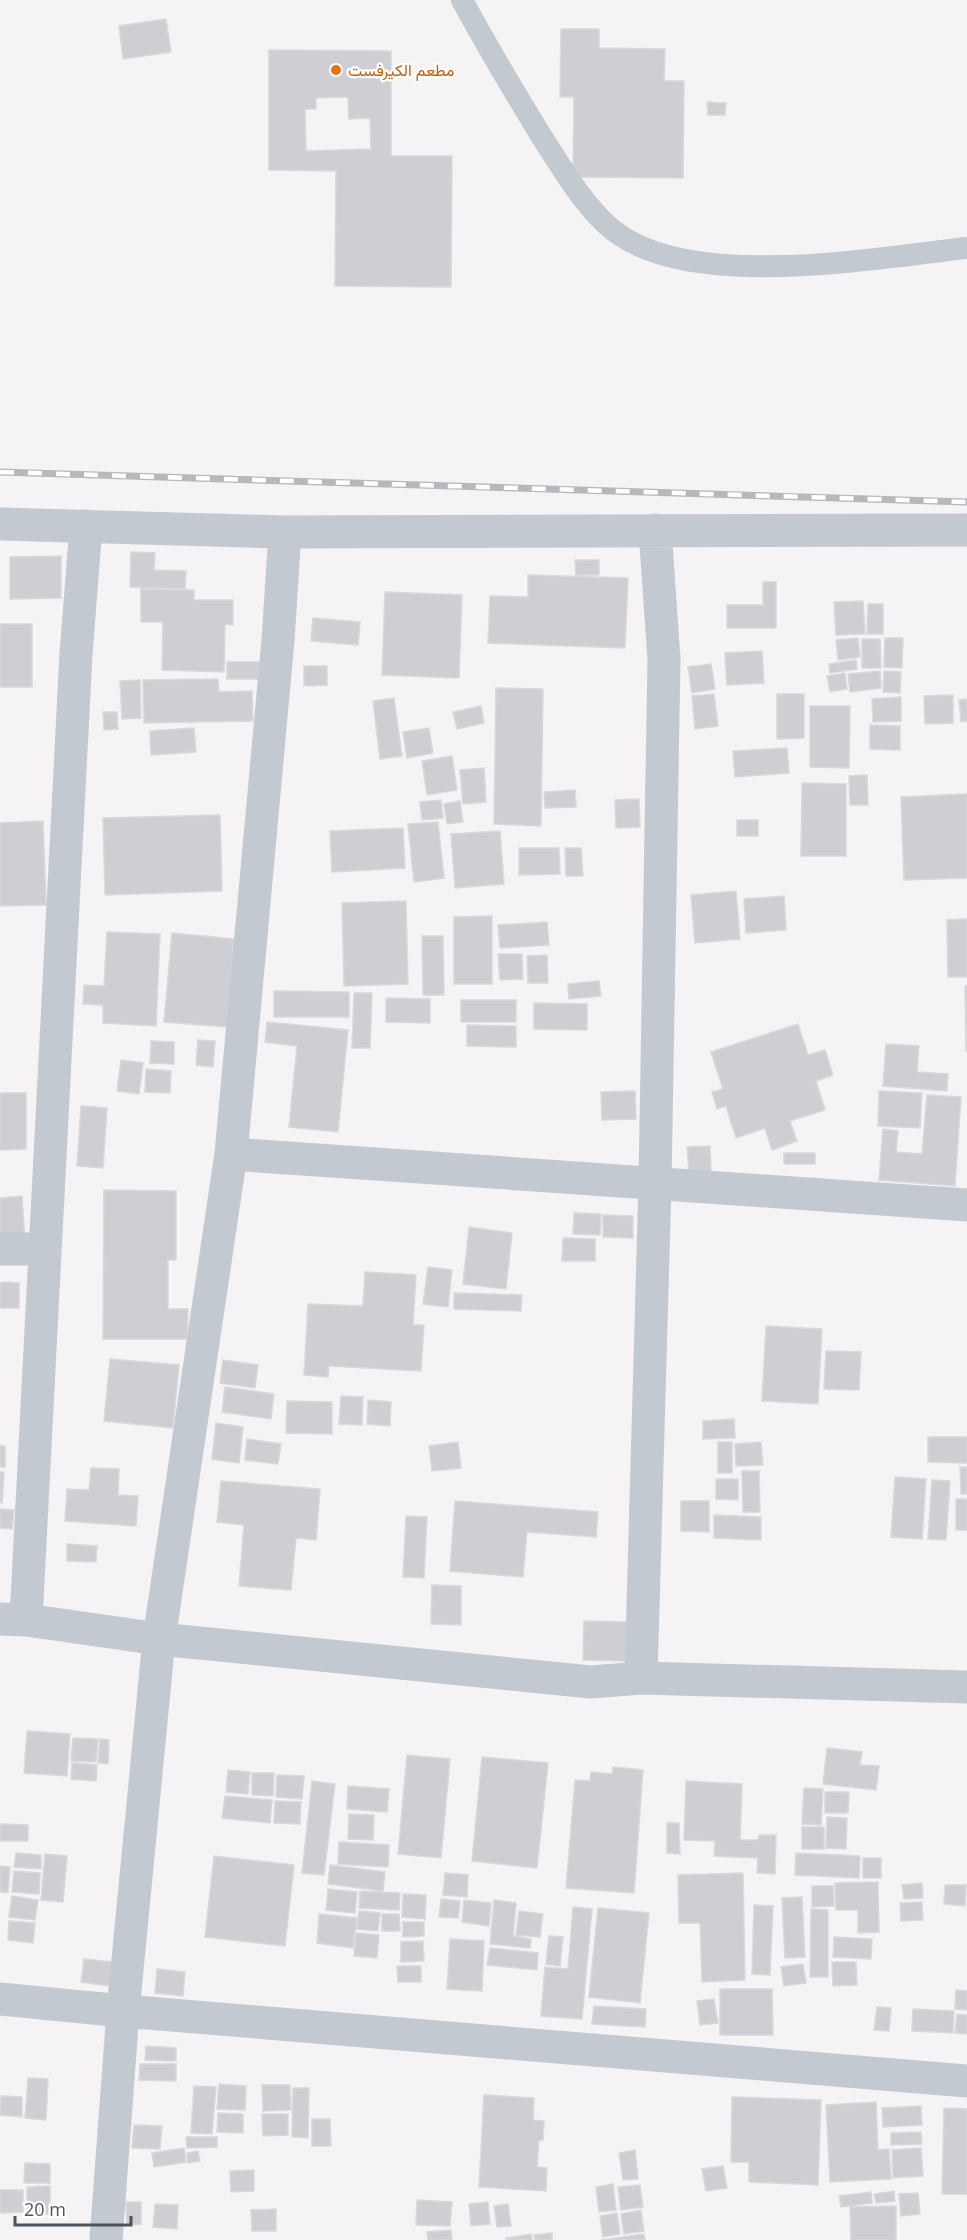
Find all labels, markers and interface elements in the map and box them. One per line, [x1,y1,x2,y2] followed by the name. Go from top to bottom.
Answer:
[348,59,454,81] place label: مطعم الكيرفست
[329,63,343,77] marker: مطعم الكيرفست
[15,2189,130,2227] scale bar
[24,2197,66,2221] text: 20 m

